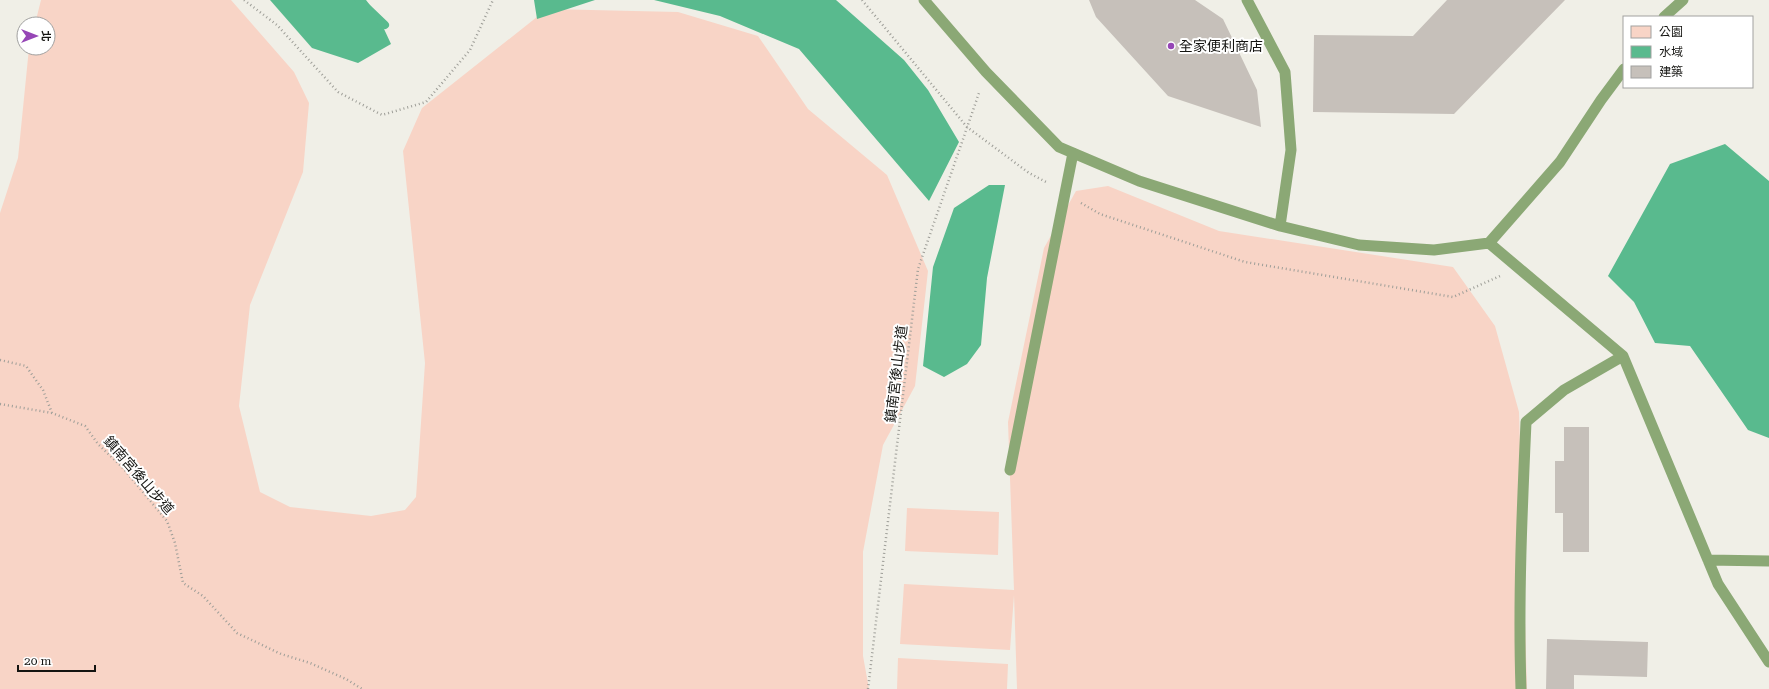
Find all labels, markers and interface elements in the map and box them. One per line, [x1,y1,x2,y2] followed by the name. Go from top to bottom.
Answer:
[16,16,56,56] north arrow
[1623,16,1753,88] legend
[1659,25,1683,39] text: 公園
[39,31,52,42] text: 北
[1179,38,1263,54] place label: 全家便利商店
[1166,41,1176,51] marker: 全家便利商店
[1659,45,1683,59] text: 水域
[1659,65,1683,79] text: 建築
[882,324,910,424] street label: 鎮南宮後山步道
[101,433,177,517] street label: 鎮南宮後山步道
[18,647,95,673] scale bar
[24,654,51,668] text: 20 m

